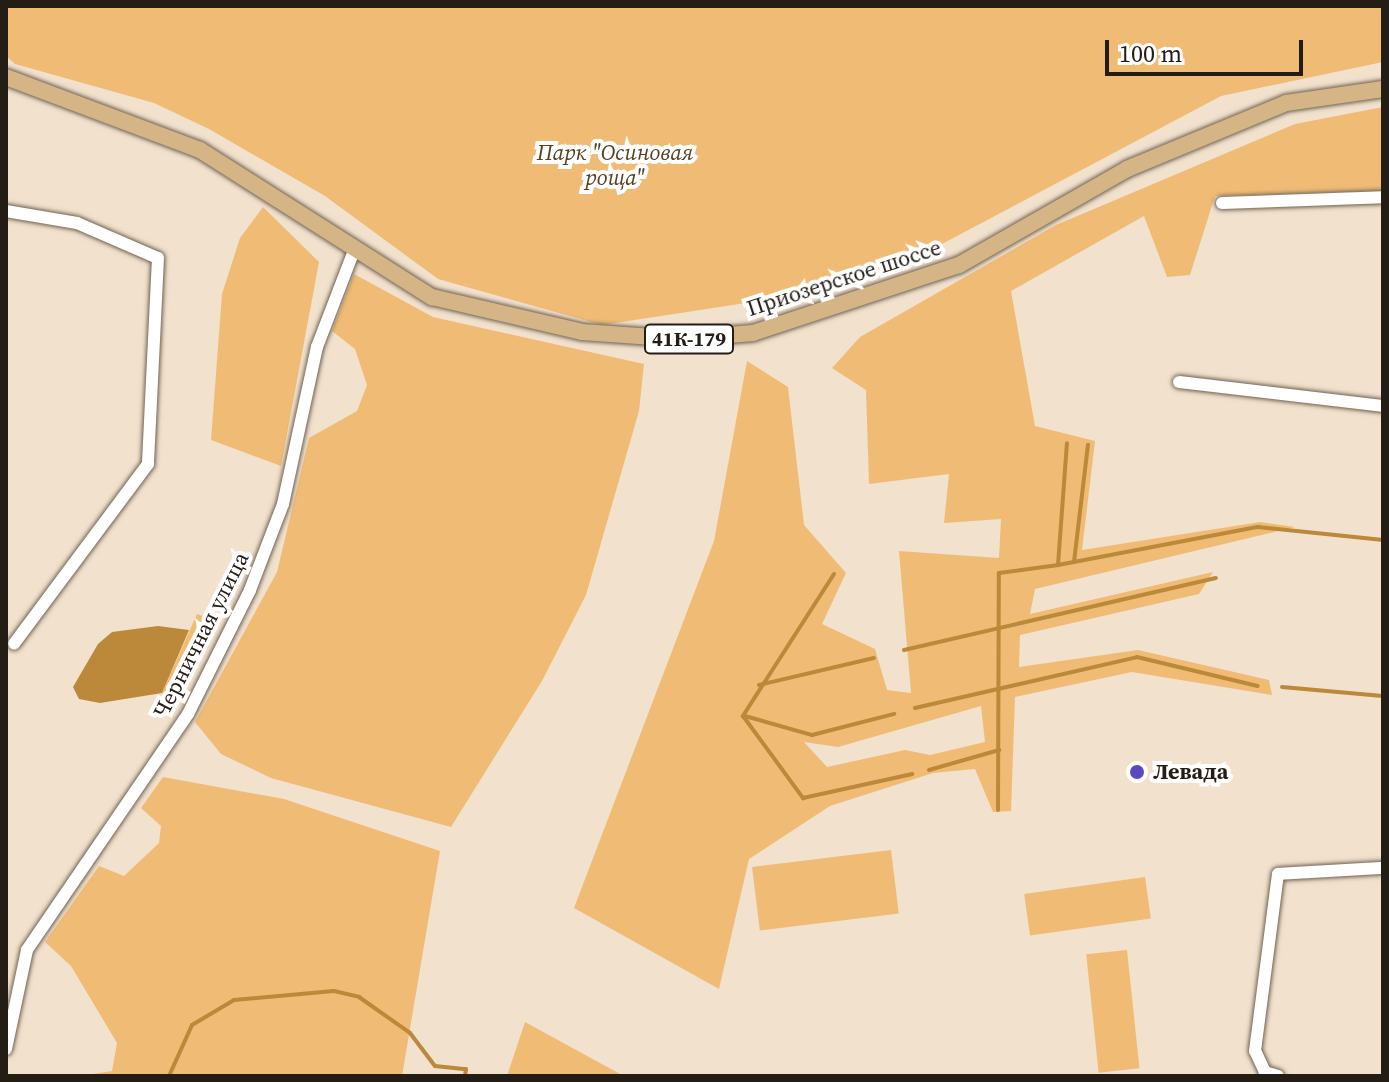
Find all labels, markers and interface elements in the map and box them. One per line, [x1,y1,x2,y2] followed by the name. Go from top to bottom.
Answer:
[1109,24,1307,74] scale bar
[1119,37,1182,70] text: 100 m
[537,139,693,190] park label: Парк "Осиновая роща"
[743,234,945,322] street label: Приозерское шоссе
[643,323,735,355] road number: 41К-179
[148,547,254,723] street label: Черничная улица
[1153,759,1229,785] place label: Левада
[1128,763,1146,781] marker: Левада

